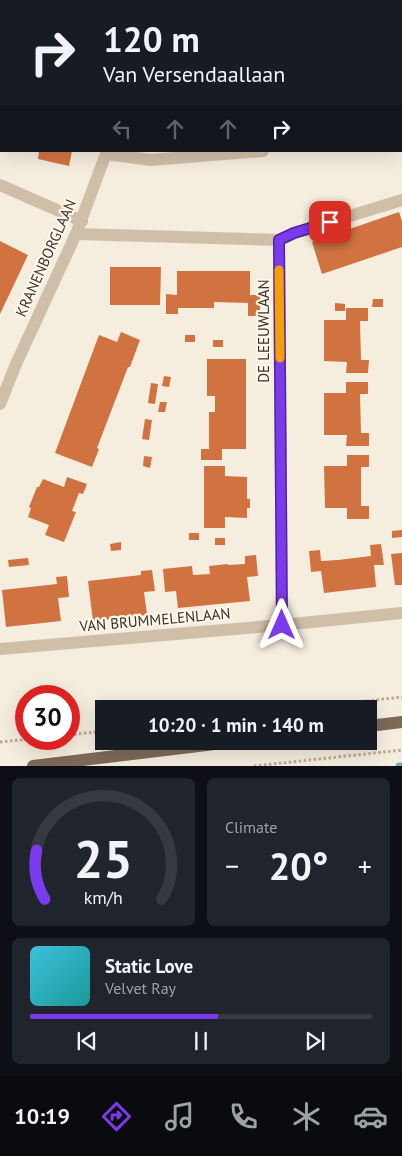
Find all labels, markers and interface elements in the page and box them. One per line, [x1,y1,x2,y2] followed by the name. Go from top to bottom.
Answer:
[103,16,200,62] text: 120 m
[20,20,85,85] icon: right
[103,60,285,88] text: Van Versendaallaan
[108,115,136,143] icon: left
[161,115,189,143] icon: ahead
[214,115,242,143] icon: ahead
[267,115,295,143] icon: right
[11,196,80,320] street label: KRANENBORGLAAN
[309,201,351,243] pin
[316,208,344,236] icon: arrive
[254,279,273,383] street label: DE LEEUWLAAN
[255,598,307,650] position arrow
[78,603,231,636] street label: VAN BRUMMELENLAAN
[15,685,80,750] speed limit sign: 30
[148,713,324,737] text: 10:20 · 1 min · 140 m
[225,817,277,837] text: Climate
[74,825,133,892] text: 25
[269,841,328,890] text: 20°
[225,847,239,884] text: −
[358,847,372,884] text: +
[84,886,123,909] text: km/h
[105,954,193,978] text: Static Love
[105,978,176,998] text: Velvet Ray
[73,1027,101,1055] icon: previous
[187,1027,215,1055] icon: pause
[301,1027,329,1055] icon: next
[99,1099,134,1134] icon: directions
[162,1099,197,1134] icon: music
[226,1099,261,1134] icon: phone
[289,1099,324,1134] icon: climate
[353,1099,388,1134] icon: car
[14,1102,70,1130] text: 10:19

